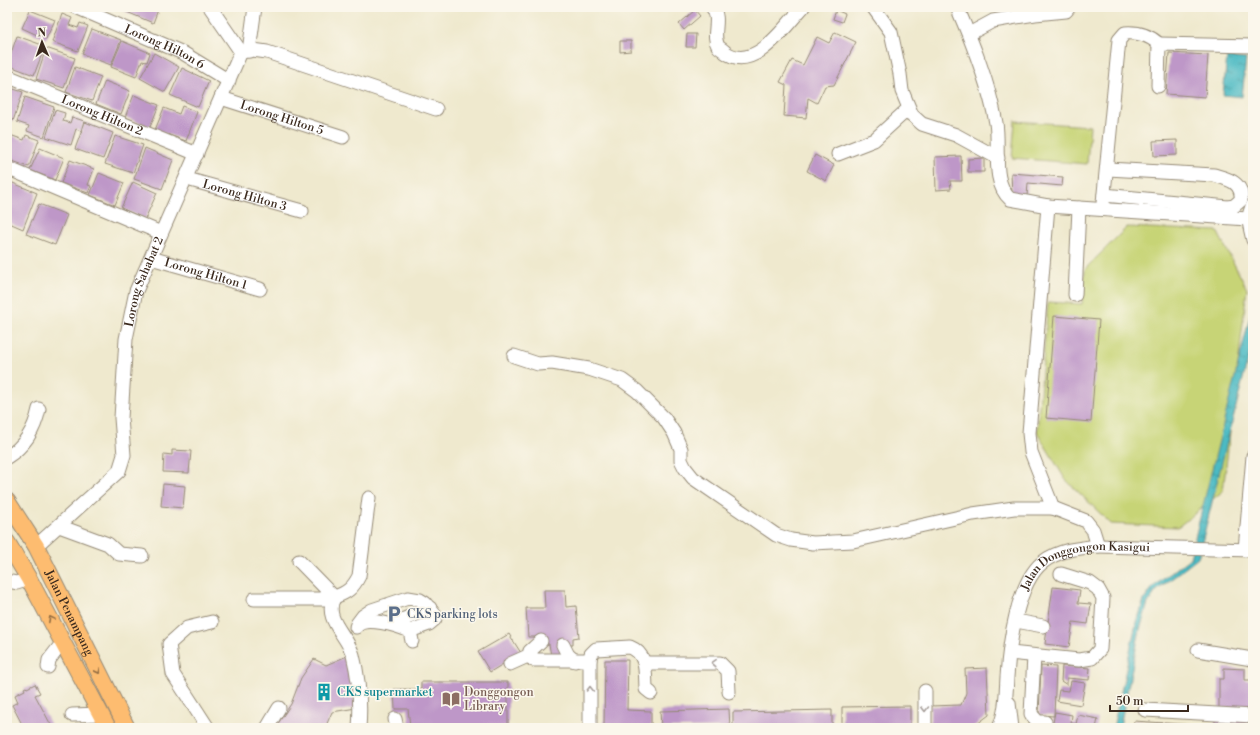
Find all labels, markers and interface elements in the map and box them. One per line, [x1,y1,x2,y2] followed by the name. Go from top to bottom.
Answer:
[22,22,62,62] north arrow
[122,22,207,72] street label: Lorong Hilton 6
[37,26,47,40] text: N
[59,92,145,139] street label: Lorong Hilton 2
[238,98,326,138] street label: Lorong Hilton 5
[201,177,289,215] street label: Lorong Hilton 3
[122,234,167,328] street label: Lorong Sahabat 2
[163,255,249,293] street label: Lorong Hilton 1
[1017,539,1150,594] street label: Jalan Donggongon Kasigui
[41,567,97,659] street label: Jalan Penampang
[384,604,404,624] parking icon: CKS parking lots
[407,607,498,622] place label: CKS parking lots
[48,616,55,623] one-way arrow
[711,659,717,668] one-way arrow
[93,666,101,674] one-way arrow
[314,682,334,702] building icon: CKS supermarket
[337,685,433,700] place label: CKS supermarket
[464,685,534,714] place label: Donggongon Library
[586,686,594,692] one-way arrow
[1110,687,1188,713] scale bar
[441,689,461,709] library icon: Donggongon Library
[1116,694,1144,709] text: 50 m
[921,706,929,712] one-way arrow

